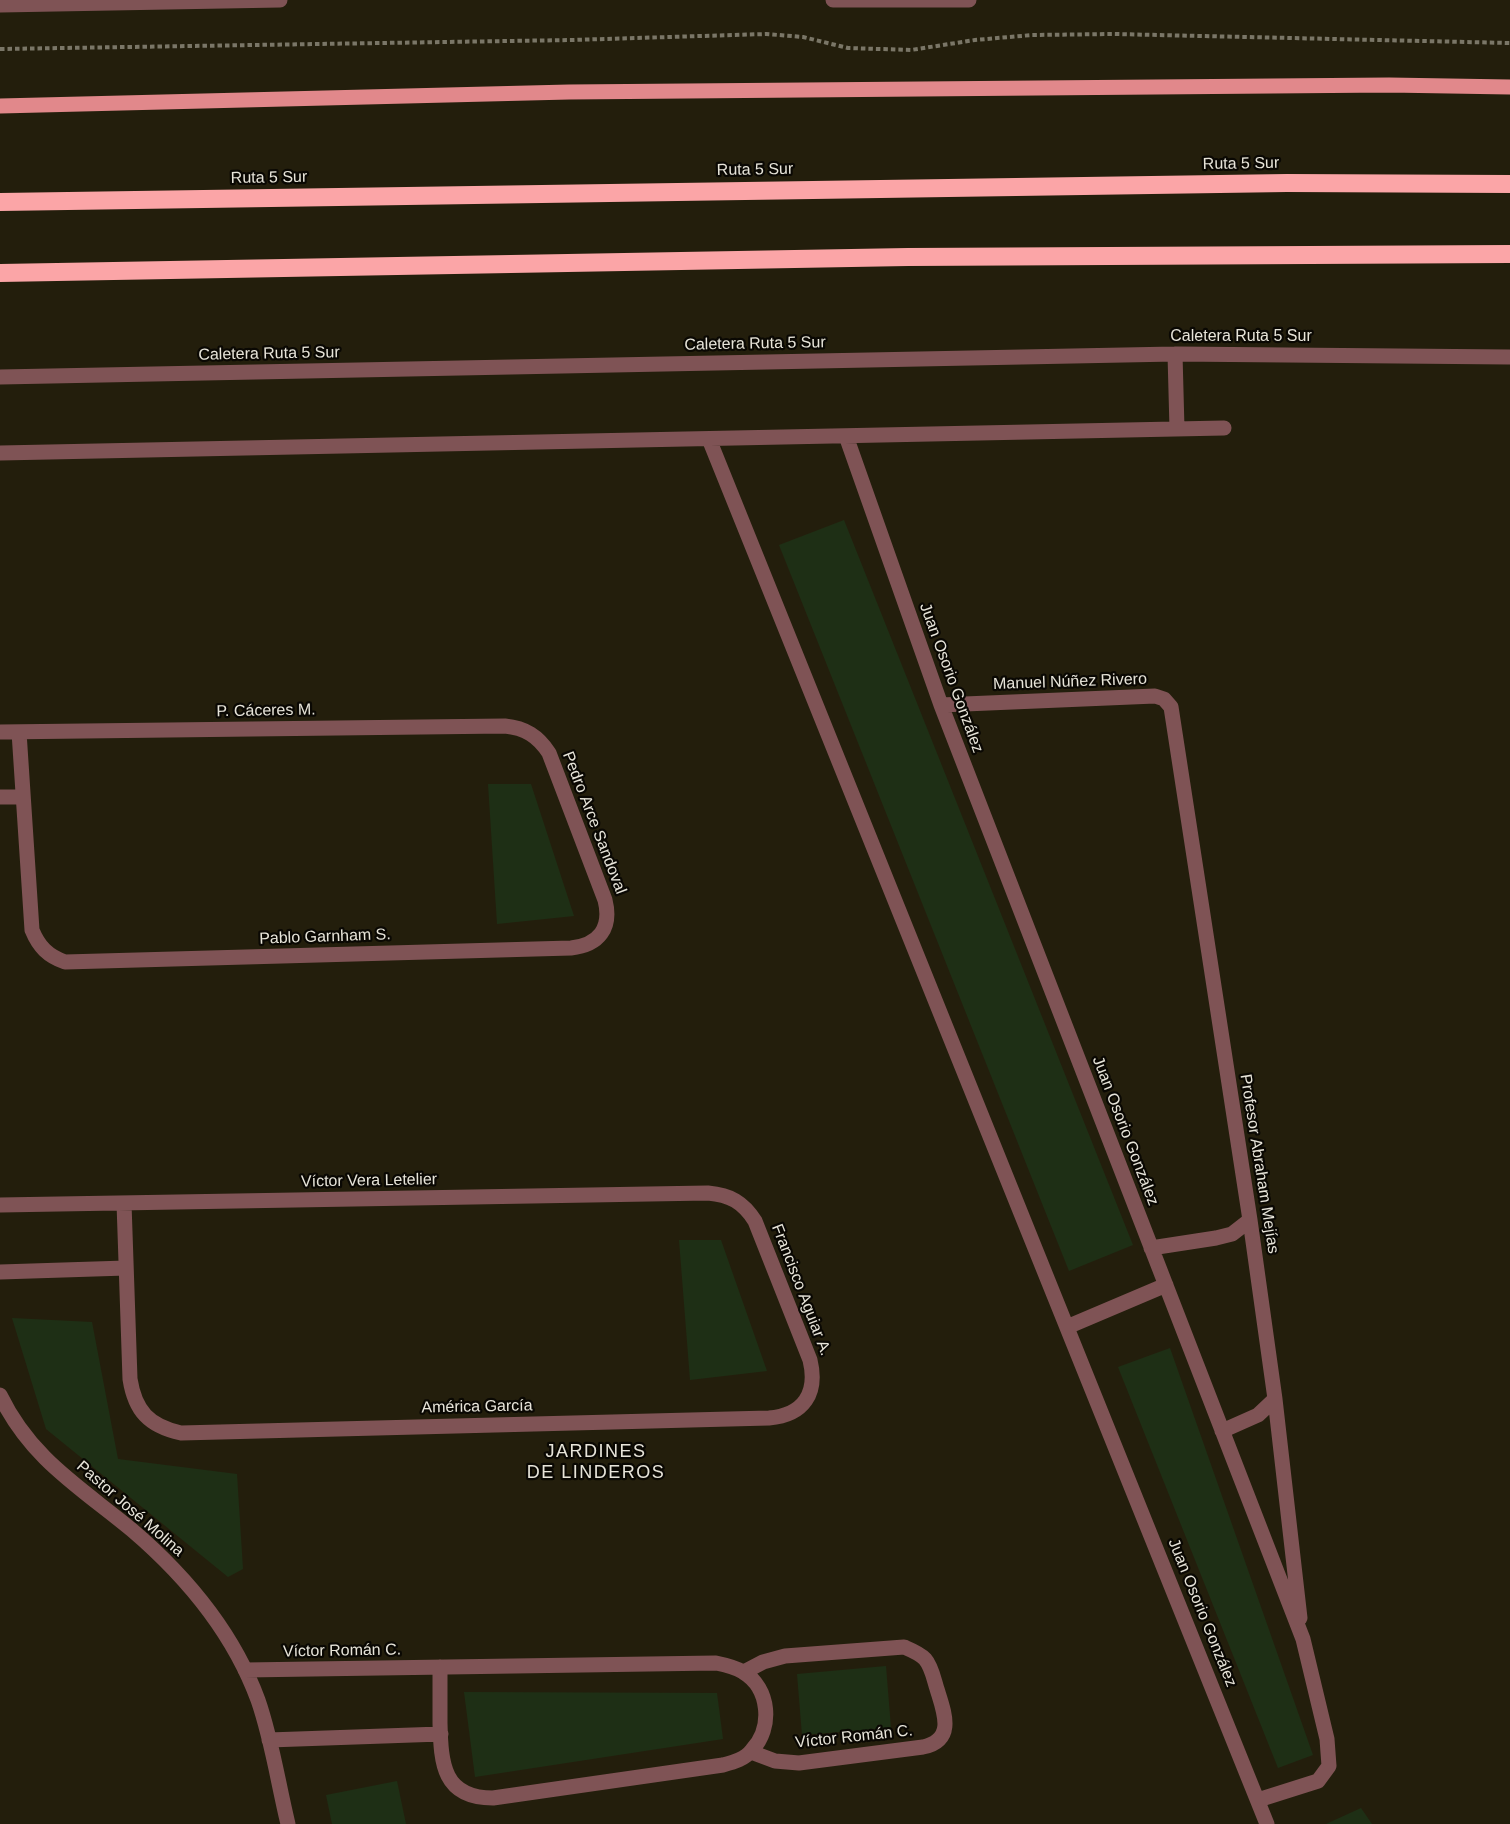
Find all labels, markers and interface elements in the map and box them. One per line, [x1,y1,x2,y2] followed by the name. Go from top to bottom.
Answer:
[1203,154,1279,174] street label: Ruta 5 Sur
[717,160,793,180] street label: Ruta 5 Sur
[231,168,307,188] street label: Ruta 5 Sur
[1170,327,1312,347] street label: Caletera Ruta 5 Sur
[684,333,826,355] street label: Caletera Ruta 5 Sur
[198,343,340,365] street label: Caletera Ruta 5 Sur
[915,600,987,756] street label: Juan Osorio González
[993,670,1147,694] street label: Manuel Núñez Rivero
[216,701,316,721] street label: P. Cáceres M.
[558,749,630,897] street label: Pedro Arce Sandoval
[259,925,391,949] street label: Pablo Garnham S.
[1088,1054,1162,1208] street label: Juan Osorio González
[1235,1073,1283,1255] street label: Profesor Abraham Mejías
[301,1170,437,1192] street label: Víctor Vera Letelier
[767,1221,835,1359] street label: Francisco Aguiar A.
[421,1396,533,1418] street label: América García
[527,1441,665,1484] district label: JARDINES DE LINDEROS
[72,1457,188,1561] street label: Pastor José Molina
[1163,1536,1241,1690] street label: Juan Osorio González
[283,1640,401,1662] street label: Víctor Román C.
[794,1721,914,1753] street label: Víctor Román C.

